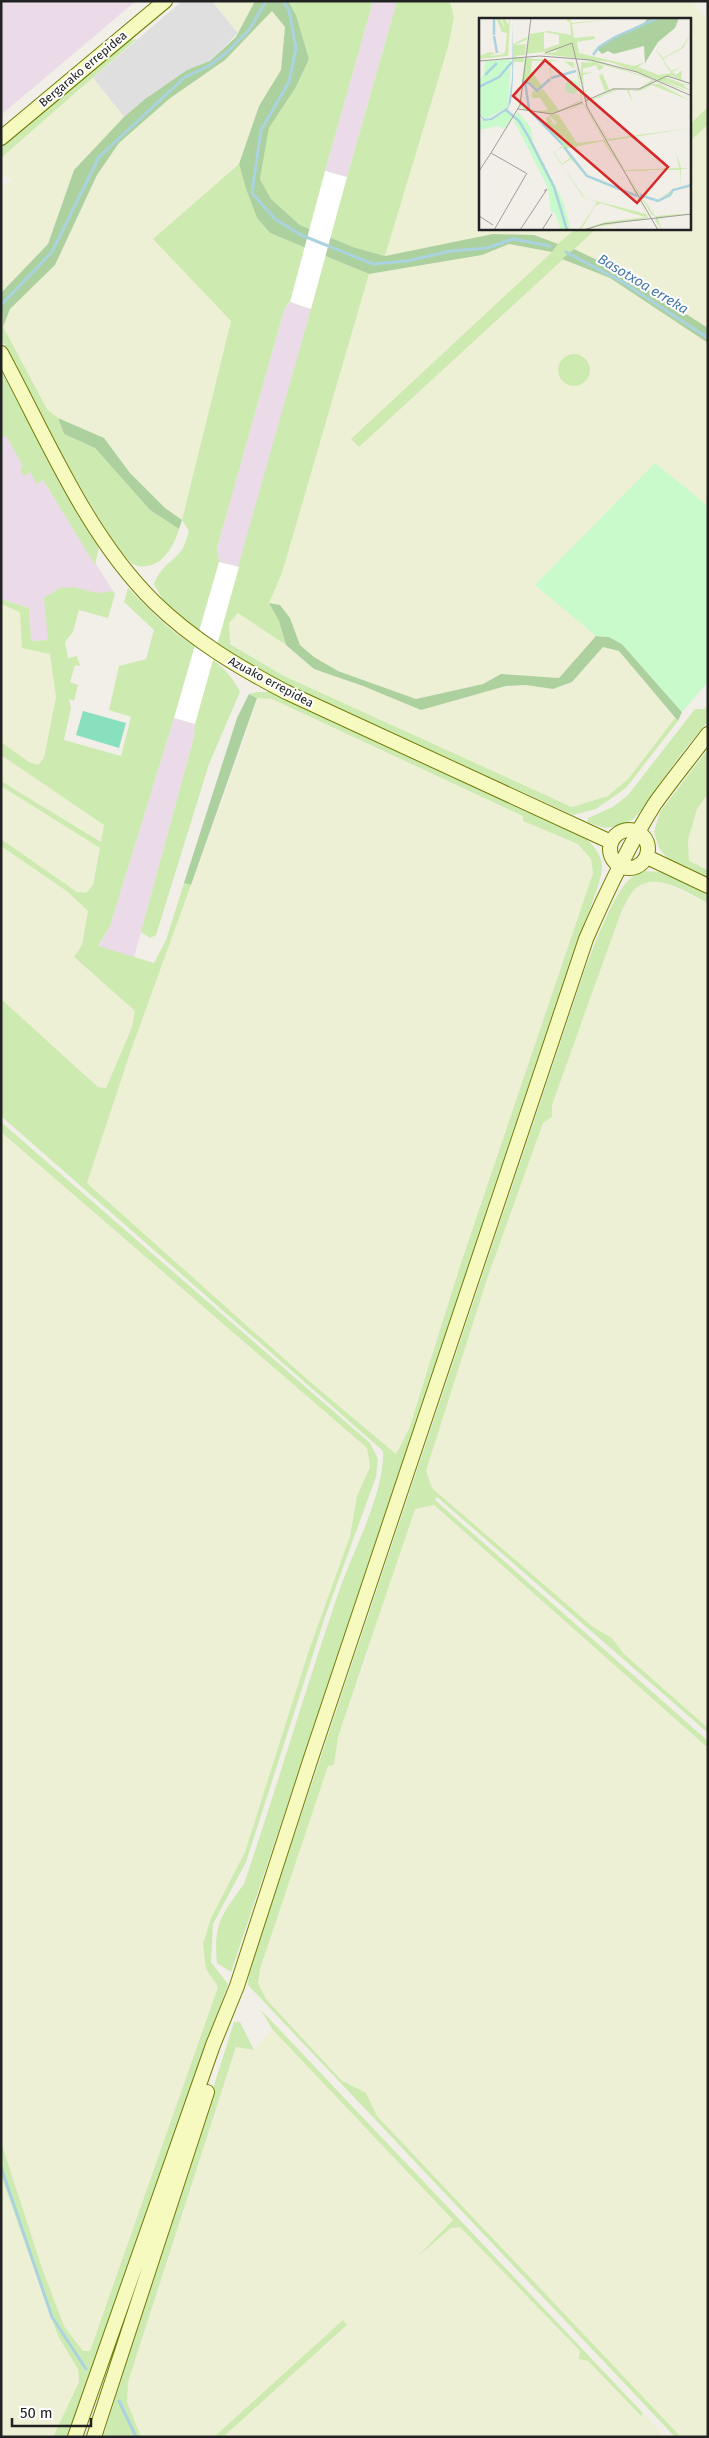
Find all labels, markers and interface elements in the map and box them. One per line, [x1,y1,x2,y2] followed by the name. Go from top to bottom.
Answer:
[479,18,692,230] inset map
[36,28,130,110] street label: Bergarako errepidea
[595,250,691,318] water label: Basotxoa erreka
[226,654,316,710] street label: Azuako errepidea
[12,2396,91,2428] scale bar
[20,2404,53,2422] text: 50 m

